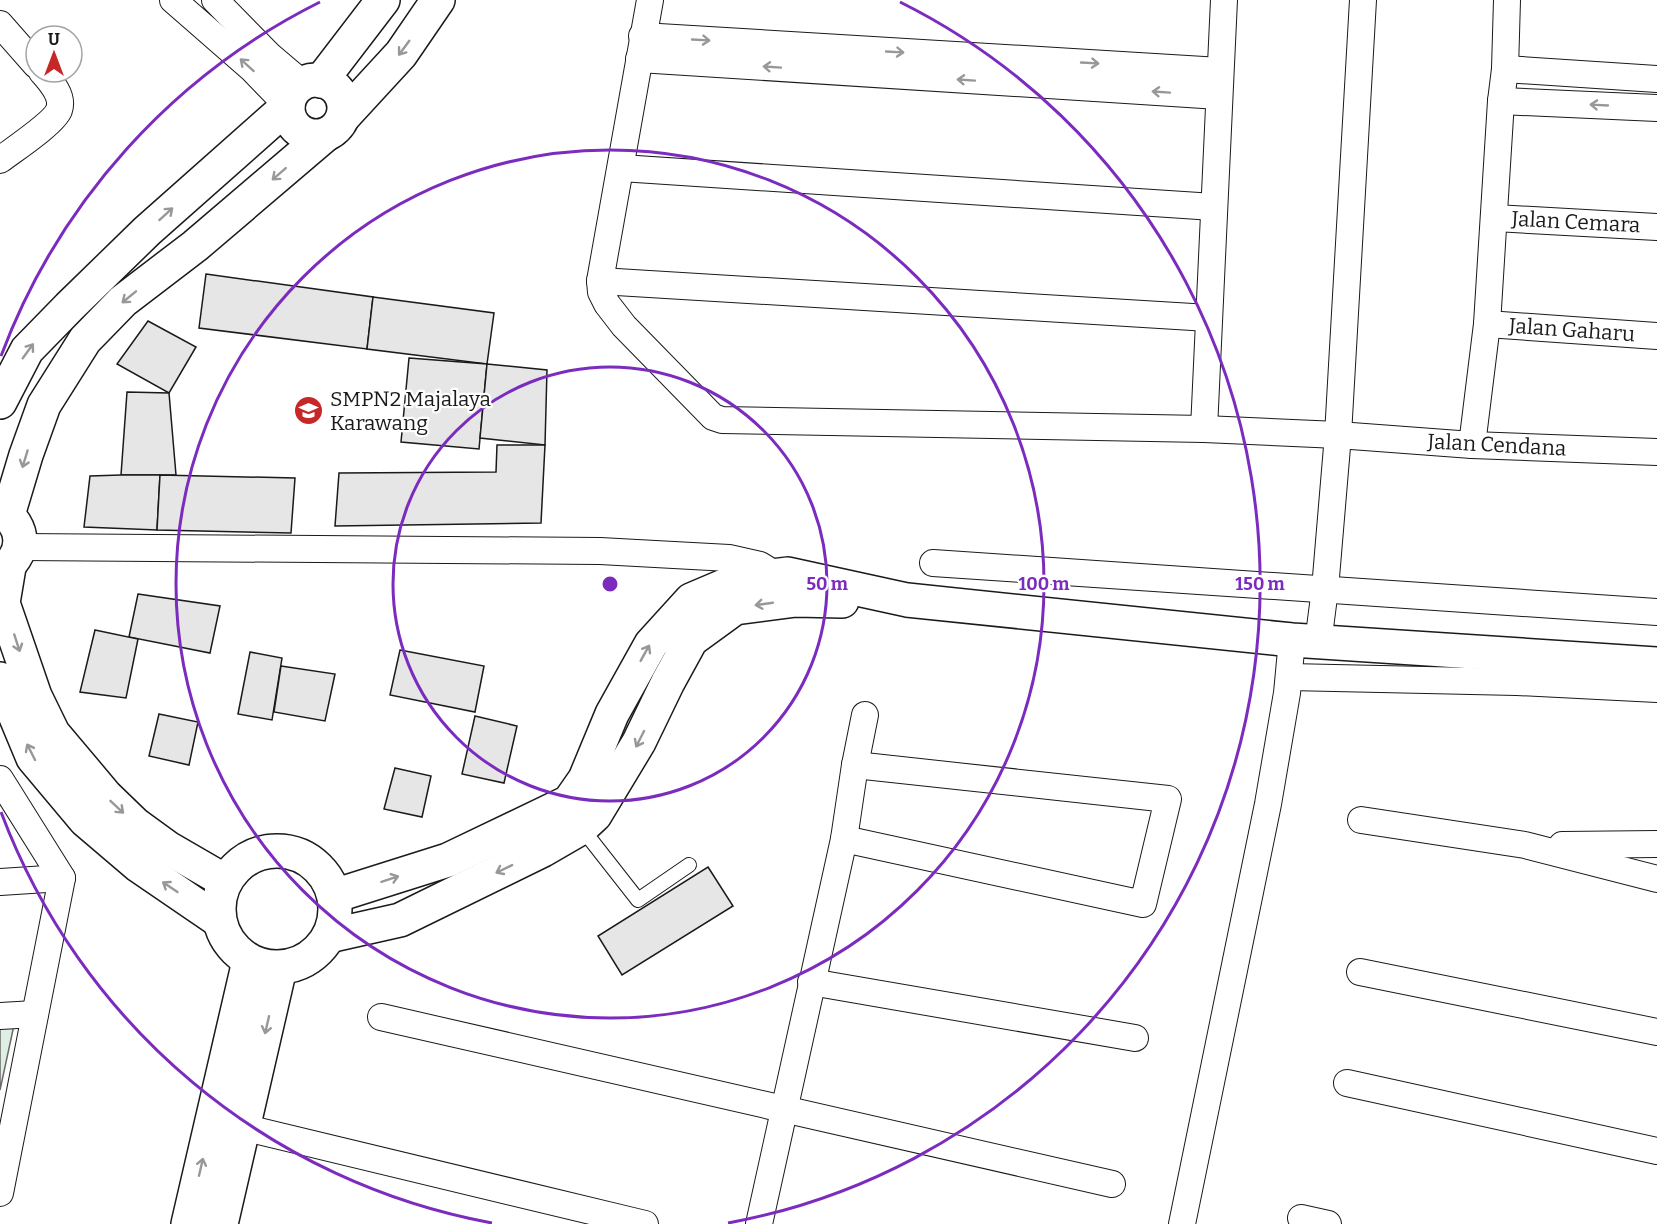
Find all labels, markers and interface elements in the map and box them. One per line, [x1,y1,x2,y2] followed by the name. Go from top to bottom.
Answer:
[24,24,84,84] north arrow
[48,30,60,49] text: U
[690,35,710,46] one-way arrow
[398,39,411,55] one-way arrow
[885,46,905,57] one-way arrow
[239,58,254,72] one-way arrow
[1080,58,1100,69] one-way arrow
[762,62,782,73] one-way arrow
[957,74,977,85] one-way arrow
[1152,87,1171,98] one-way arrow
[1589,100,1609,111] one-way arrow
[271,167,287,180] one-way arrow
[1510,206,1642,238] street label: Jalan Cemara
[158,207,173,221] one-way arrow
[121,291,137,304] one-way arrow
[1507,313,1636,347] street label: Jalan Gaharu
[22,344,34,360] one-way arrow
[330,386,492,436] place label: SMPN2 Majalaya Karawang
[293,395,325,427] school or university icon: SMPN2 Majalaya Karawang
[1426,428,1568,462] street label: Jalan Cendana
[19,449,30,468] one-way arrow
[806,573,848,595] text: 50 m
[1018,573,1070,595] text: 100 m
[1235,573,1285,595] text: 150 m
[600,574,620,594] centre of rings
[755,599,775,610] one-way arrow
[12,634,23,653] one-way arrow
[640,645,651,663] one-way arrow
[634,729,646,747] one-way arrow
[25,744,37,762] one-way arrow
[110,800,125,814] one-way arrow
[496,863,514,875] one-way arrow
[380,872,399,883] one-way arrow
[162,881,179,893] one-way arrow
[260,1015,272,1034] one-way arrow
[196,1158,207,1177] one-way arrow

